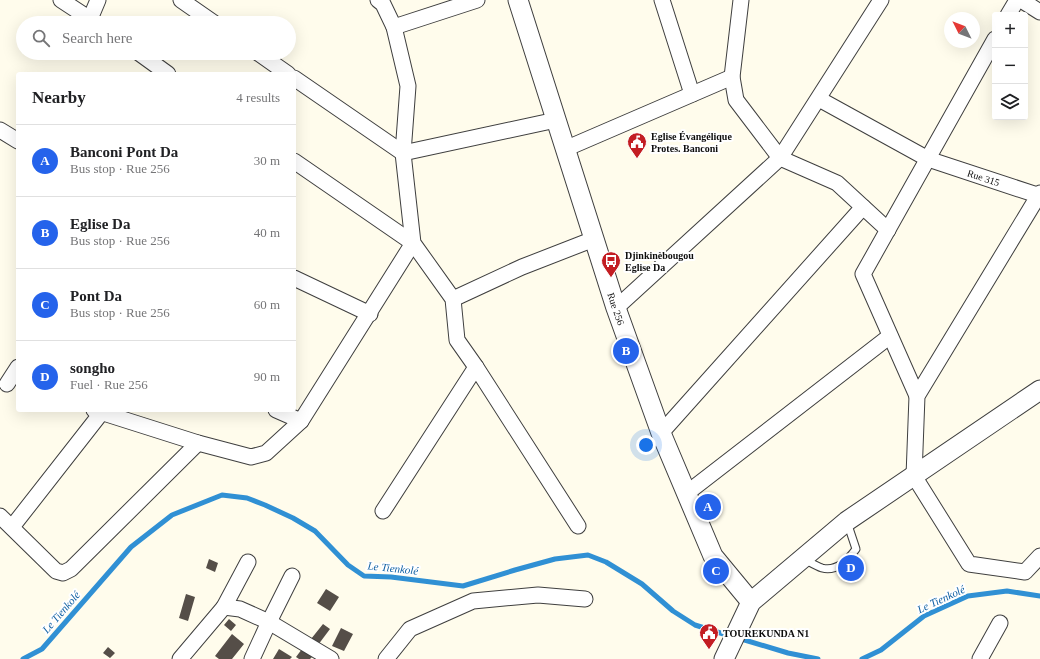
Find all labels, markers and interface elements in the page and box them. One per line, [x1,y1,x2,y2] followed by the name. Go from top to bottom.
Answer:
[944,12,980,48] north arrow
[992,12,1028,120] map controls
[992,12,1028,48] button: +
[16,16,296,60] search box
[30,27,52,49] icon: search
[62,30,132,46] text: Search here
[992,48,1028,84] button: −
[992,84,1028,120] button: layers
[32,88,86,107] text: Nearby
[236,90,280,105] text: 4 results
[626,131,648,159] public building icon: Eglise Évangélique Protes. Banconi
[651,131,732,154] place label: Eglise Évangélique Protes. Banconi
[70,144,178,160] text: Banconi Pont Da
[40,153,50,168] text: A
[254,153,280,168] text: 30 m
[70,161,170,176] text: Bus stop · Rue 256
[966,167,1001,188] street label: Rue 315
[70,216,130,232] text: Eglise Da
[41,225,49,240] text: B
[254,225,280,240] text: 40 m
[70,233,170,248] text: Bus stop · Rue 256
[600,250,622,278] bus stop icon: Djinkinèbougou Eglise Da
[625,250,694,273] place label: Djinkinèbougou Eglise Da
[70,288,122,304] text: Pont Da
[606,291,627,326] street label: Rue 256
[40,297,50,312] text: C
[254,297,280,312] text: 60 m
[70,305,170,320] text: Bus stop · Rue 256
[613,336,639,366] pin: B
[70,360,115,376] text: songho
[40,369,50,384] text: D
[254,369,280,384] text: 90 m
[70,377,148,392] text: Fuel · Rue 256
[636,435,656,455] your location
[695,492,721,522] pin: A
[838,553,864,583] pin: D
[703,556,729,586] pin: C
[366,559,420,577] water label: Le Tienkolé
[914,582,968,616] water label: Le Tienkolé
[39,588,83,636] water label: Le Tienkolé
[698,622,720,650] public building icon: TOUREKUNDA N1
[723,628,809,639] place label: TOUREKUNDA N1

